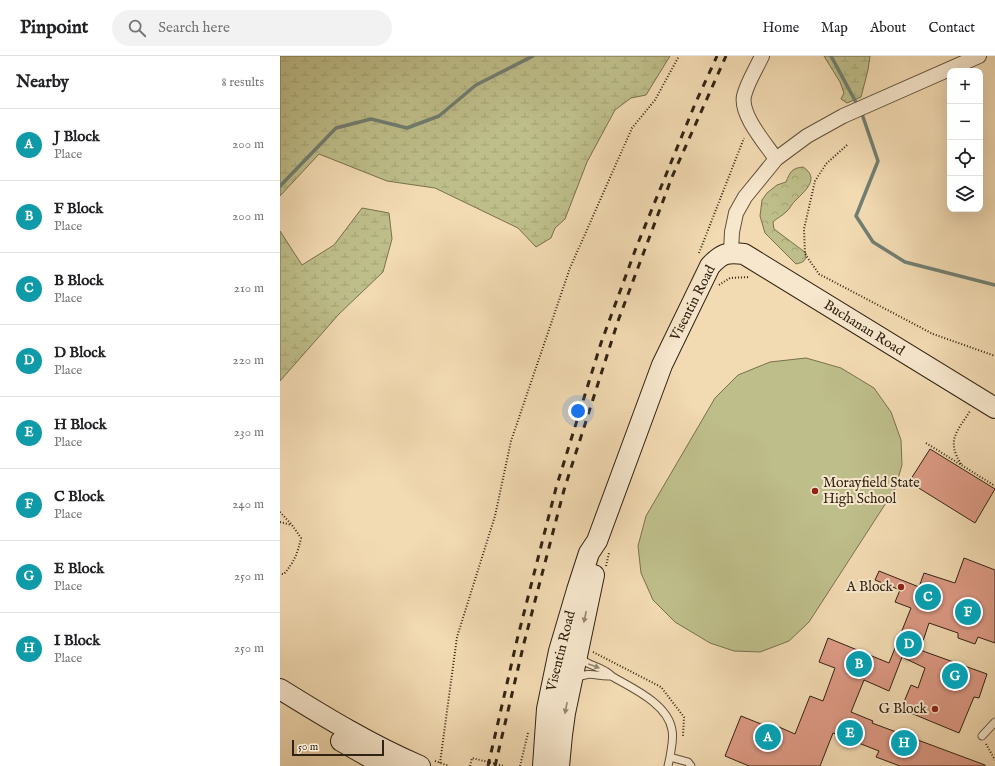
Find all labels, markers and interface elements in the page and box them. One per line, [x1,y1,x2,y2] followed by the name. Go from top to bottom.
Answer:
[112,10,392,46] search box
[20,16,88,40] text: Pinpoint
[126,17,148,39] icon: search
[158,18,230,37] text: Search here
[763,19,799,37] text: Home
[821,19,848,37] text: Map
[870,19,906,37] text: About
[928,19,975,37] text: Contact
[947,68,983,212] map controls
[947,68,983,104] button: +
[16,72,69,93] text: Nearby
[221,74,264,91] text: 8 results
[947,104,983,140] button: −
[54,127,100,146] text: J Block
[25,136,33,153] text: A
[232,136,264,153] text: 200 m
[947,140,983,176] button: locate
[54,146,82,163] text: Place
[947,176,983,212] button: layers
[54,199,103,218] text: F Block
[25,208,33,225] text: B
[232,208,264,225] text: 200 m
[54,218,82,235] text: Place
[666,262,720,345] street label: Visentin Road
[54,271,104,290] text: B Block
[24,280,34,297] text: C
[234,280,264,297] text: 210 m
[54,290,82,307] text: Place
[820,296,908,360] street label: Buchanan Road
[54,343,106,362] text: D Block
[24,352,34,369] text: D
[233,352,264,369] text: 220 m
[54,362,82,379] text: Place
[568,401,588,421] your location
[54,415,107,434] text: H Block
[24,424,34,441] text: E
[234,424,264,441] text: 230 m
[54,434,82,451] text: Place
[823,474,920,508] place label: Morayfield State High School
[810,486,820,496] marker: Morayfield State High School
[54,487,105,506] text: C Block
[25,496,33,513] text: F
[232,496,264,513] text: 240 m
[54,506,82,523] text: Place
[54,559,104,578] text: E Block
[24,568,34,585] text: G
[234,568,264,585] text: 250 m
[54,578,82,595] text: Place
[845,578,893,596] place label: A Block
[896,582,906,592] marker: A Block
[915,582,941,612] pin: C
[955,597,981,627] pin: F
[542,608,580,694] street label: Visentin Road
[582,611,588,623] one-way arrow
[896,629,922,659] pin: D
[54,631,100,650] text: I Block
[23,640,35,657] text: H
[234,640,264,657] text: 250 m
[846,649,872,679] pin: B
[54,650,82,667] text: Place
[942,661,968,691] pin: G
[588,664,600,670] one-way arrow
[879,700,928,718] place label: G Block
[563,701,569,714] one-way arrow
[930,704,940,714] marker: G Block
[837,718,863,748] pin: E
[755,722,781,752] pin: A
[891,728,917,758] pin: H
[292,738,384,757] scale bar
[298,740,318,754] text: 50 m

